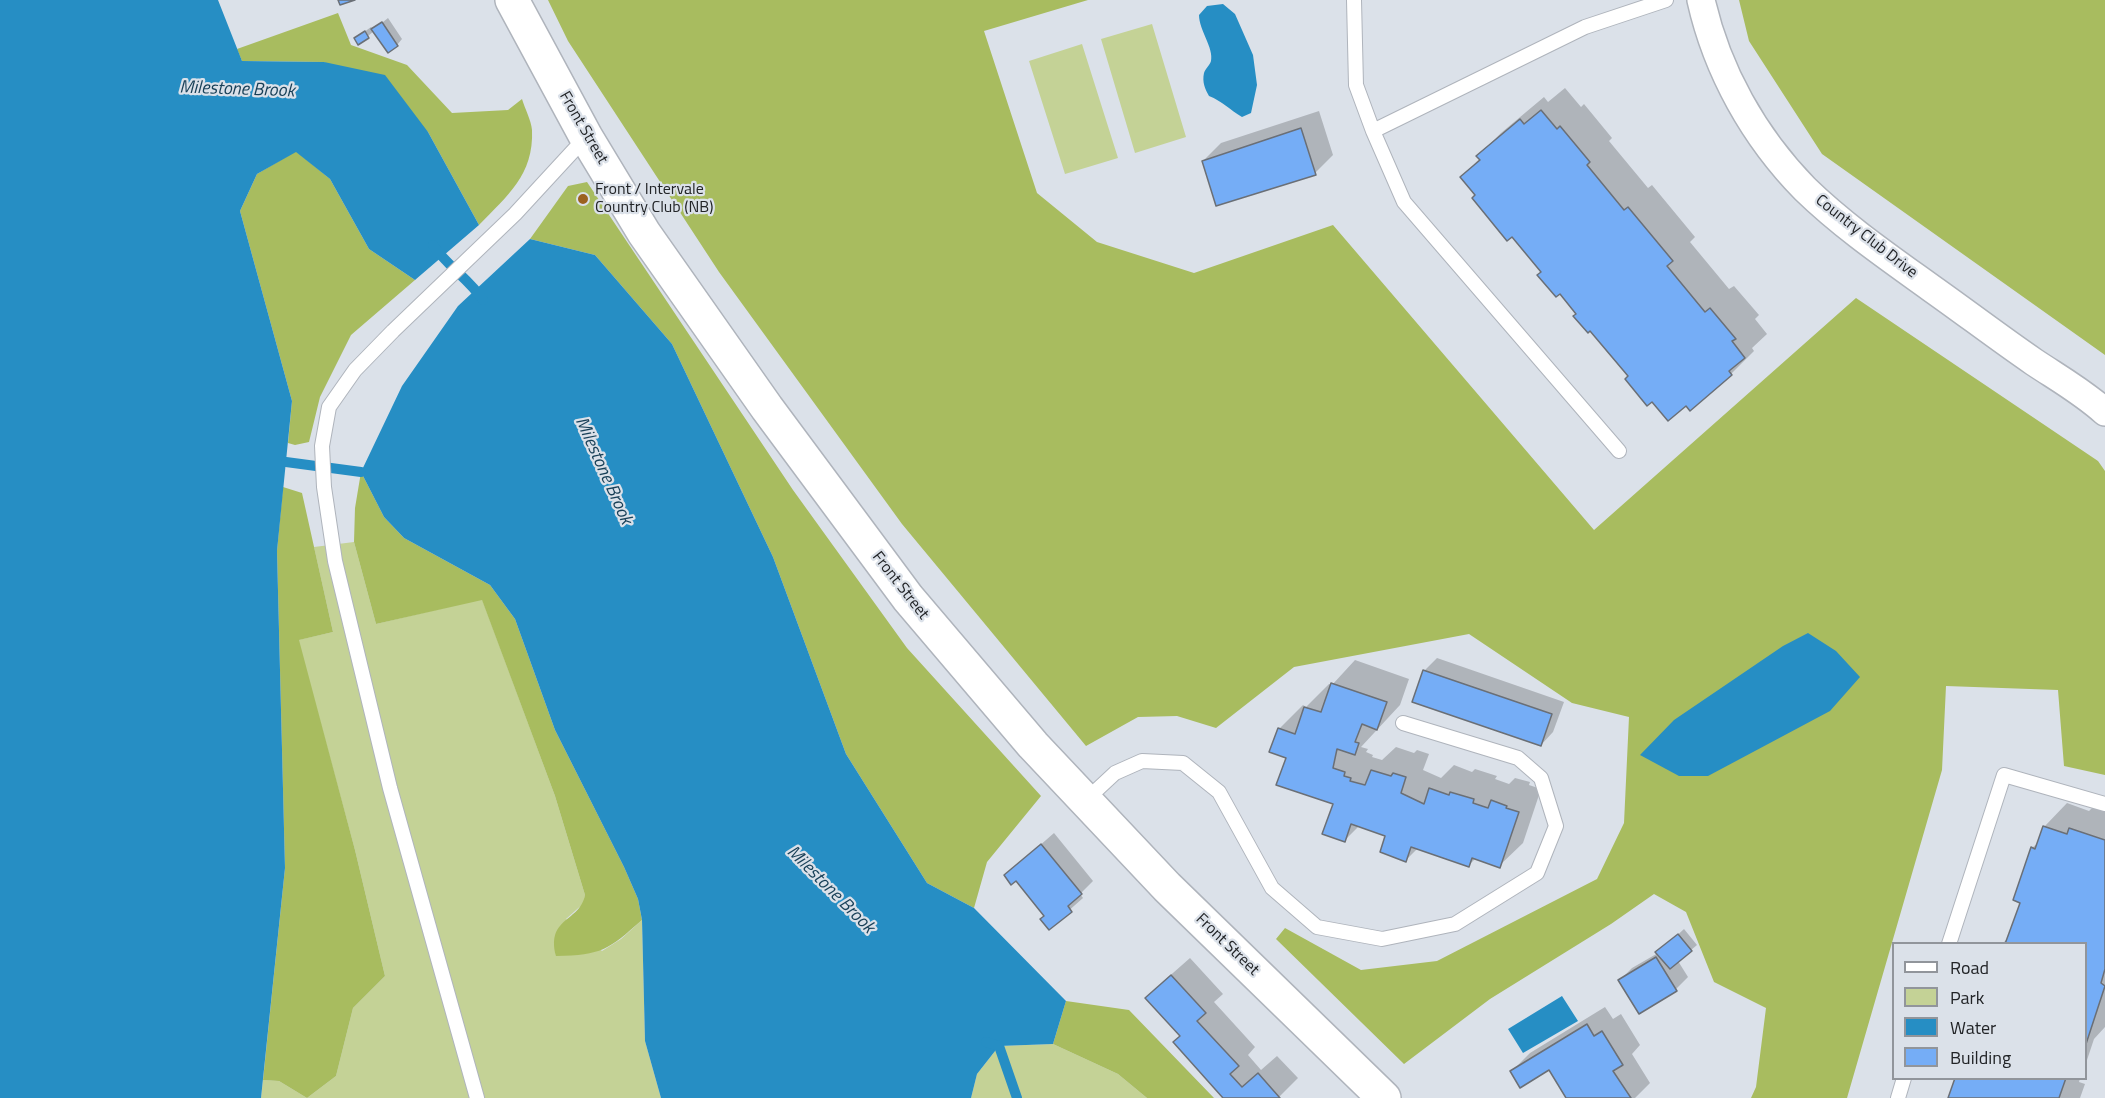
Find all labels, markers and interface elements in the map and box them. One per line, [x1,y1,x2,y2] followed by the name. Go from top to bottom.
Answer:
[179,77,295,103] water label: Milestone Brook
[554,88,612,168] street label: Front Street
[595,180,713,218] place label: Front / Intervale Country Club (NB)
[1811,191,1921,283] street label: Country Club Drive
[576,192,590,206] marker: Front / Intervale Country Club (NB)
[570,414,636,528] water label: Milestone Brook
[868,548,932,624] street label: Front Street
[782,842,878,938] water label: Milestone Brook
[1191,910,1263,980] street label: Front Street
[1892,942,2087,1080] legend
[1950,954,1989,981] text: Road
[1950,984,1984,1011] text: Park
[1950,1014,1996,1041] text: Water
[1950,1044,2011,1071] text: Building

